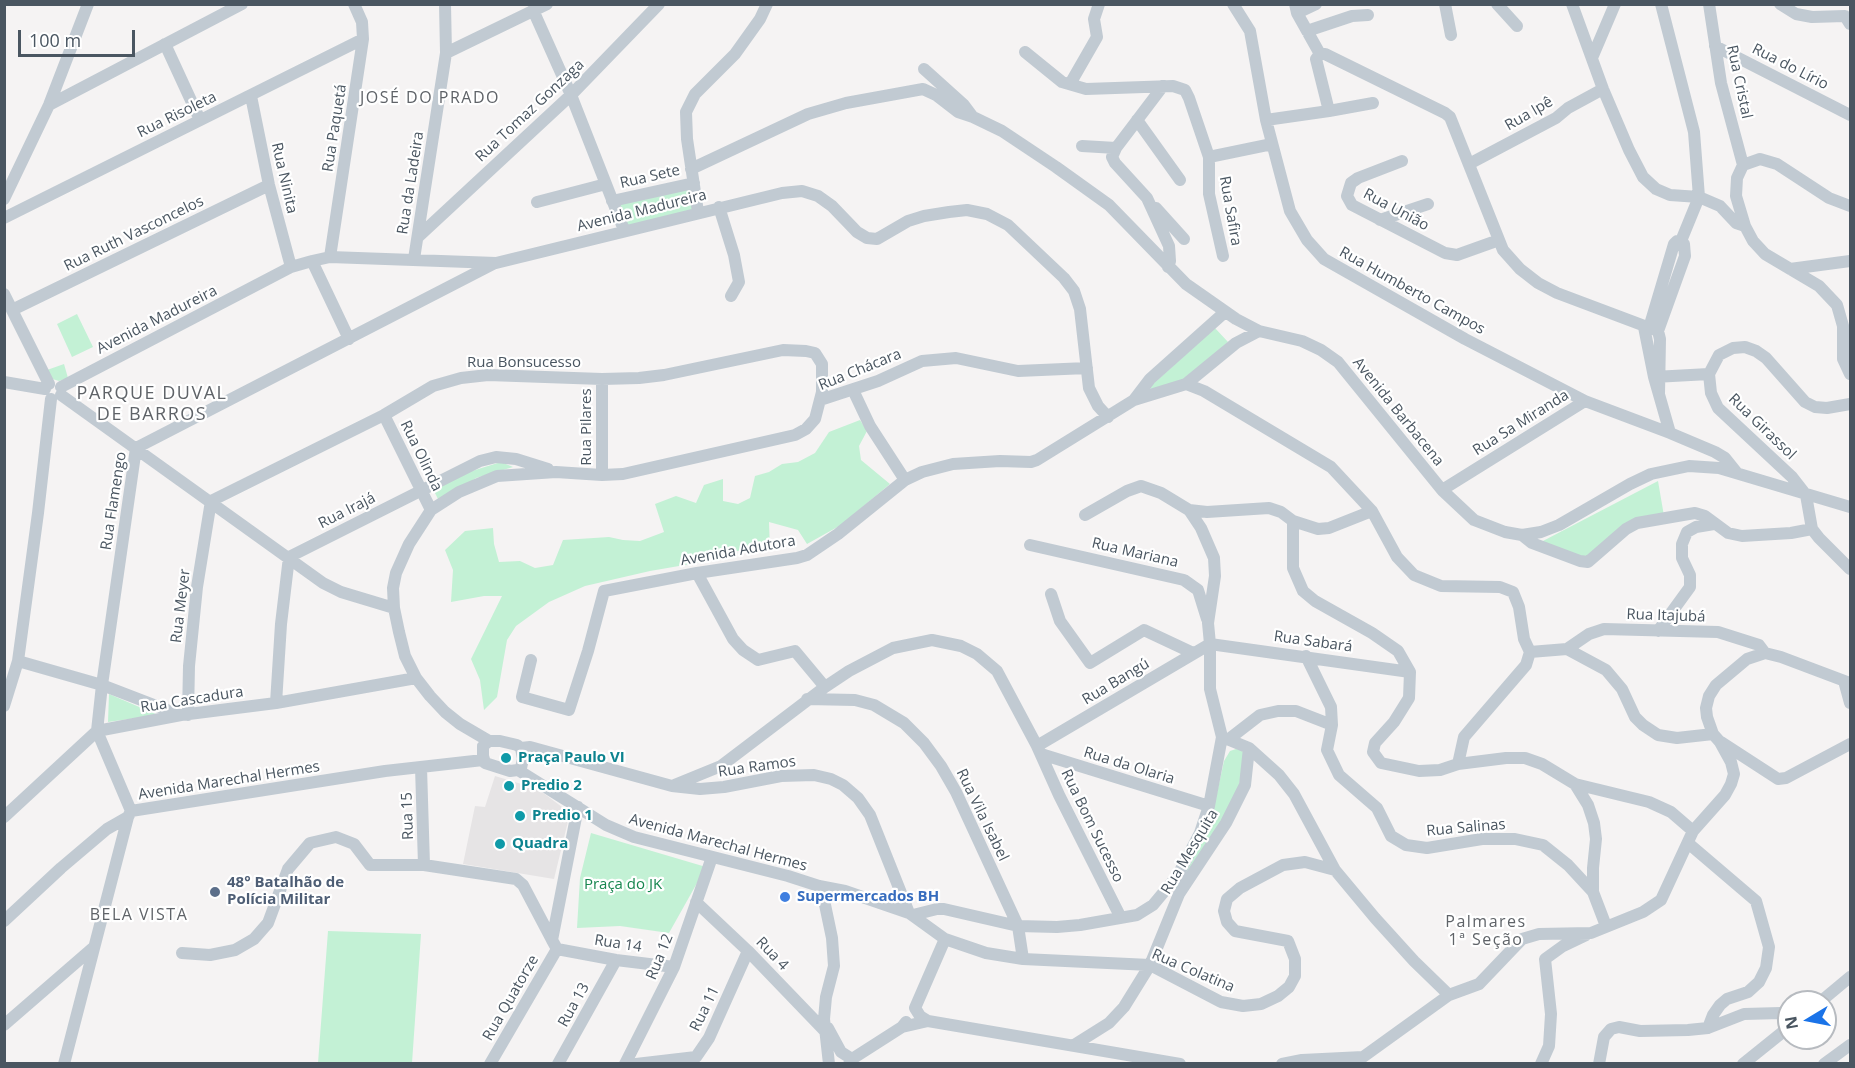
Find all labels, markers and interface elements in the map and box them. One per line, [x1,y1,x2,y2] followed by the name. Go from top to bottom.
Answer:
[21,18,138,56] scale bar
[29,28,81,52] text: 100 m
[1749,40,1831,94] street label: Rua do Lírio
[1722,44,1756,120] street label: Rua Cristal
[472,56,588,166] street label: Rua Tomaz Gonzaga
[319,83,351,173] street label: Rua Paquetá
[134,88,220,142] street label: Rua Risoleta
[360,88,500,108] district label: JOSÉ DO PRADO
[1502,93,1556,135] street label: Rua Ipê
[394,130,428,236] street label: Rua da Ladeira
[267,141,301,215] street label: Rua Ninita
[618,161,682,193] street label: Rua Sete
[1215,175,1245,247] street label: Rua Safira
[1360,185,1432,235] street label: Rua União
[575,186,709,236] street label: Avenida Madureira
[61,192,207,276] street label: Rua Ruth Vasconcelos
[1336,243,1488,339] street label: Rua Humberto Campos
[94,282,220,358] street label: Avenida Madureira
[816,345,904,395] street label: Rua Chácara
[467,354,581,372] street label: Rua Bonsucesso
[1349,354,1447,470] street label: Avenida Barbacena
[77,383,227,426] district label: PARQUE DUVAL DE BARROS
[1470,386,1572,460] street label: Rua Sa Miranda
[578,388,596,466] street label: Rua Pilares
[1724,390,1800,464] street label: Rua Girassol
[396,418,446,494] street label: Rua Olinda
[97,451,131,551] street label: Rua Flamengo
[316,489,378,533] street label: Rua Irajá
[679,532,797,570] street label: Avenida Adutora
[1090,534,1180,572] street label: Rua Mariana
[168,568,194,644] street label: Rua Meyer
[1626,606,1706,626] street label: Rua Itajubá
[1273,628,1353,656] street label: Rua Sabará
[1079,655,1153,709] street label: Rua Bangú
[139,683,245,717] street label: Rua Cascadura
[1081,744,1177,788] street label: Rua da Olaria
[518,749,625,767] place label: Praça Paulo VI
[499,751,513,765] marker: Praça Paulo VI
[717,753,797,781] street label: Rua Ramos
[137,758,321,804] street label: Avenida Marechal Hermes
[952,766,1012,864] street label: Rua Vila Isabel
[1057,767,1127,885] street label: Rua Bom Sucesso
[521,777,582,795] place label: Predio 2
[502,779,516,793] marker: Predio 2
[398,792,418,840] street label: Rua 15
[1158,806,1222,898] street label: Rua Mesquita
[532,807,593,825] place label: Predio 1
[513,809,527,823] marker: Predio 1
[627,811,809,875] street label: Avenida Marechal Hermes
[1426,816,1506,840] street label: Rua Salinas
[512,835,568,853] place label: Quadra
[493,837,507,851] marker: Quadra
[227,874,344,909] place label: 48° Batalhão de Polícia Militar
[584,876,662,894] park label: Praça do JK
[208,885,222,899] marker: 48° Batalhão de Polícia Militar
[797,888,939,906] place label: Supermercados BH
[778,890,792,904] marker: Supermercados BH
[90,905,188,925] district label: BELA VISTA
[1445,912,1527,950] district label: Palmares 1ª Seção
[593,931,643,957] street label: Rua 14
[643,931,677,983] street label: Rua 12
[752,934,792,974] street label: Rua 4
[1149,946,1237,996] street label: Rua Colatina
[479,952,543,1044] street label: Rua Quatorze
[555,980,593,1030] street label: Rua 13
[686,984,724,1034] street label: Rua 11
[1777,990,1837,1050] north arrow
[1779,1014,1803,1031] text: N

